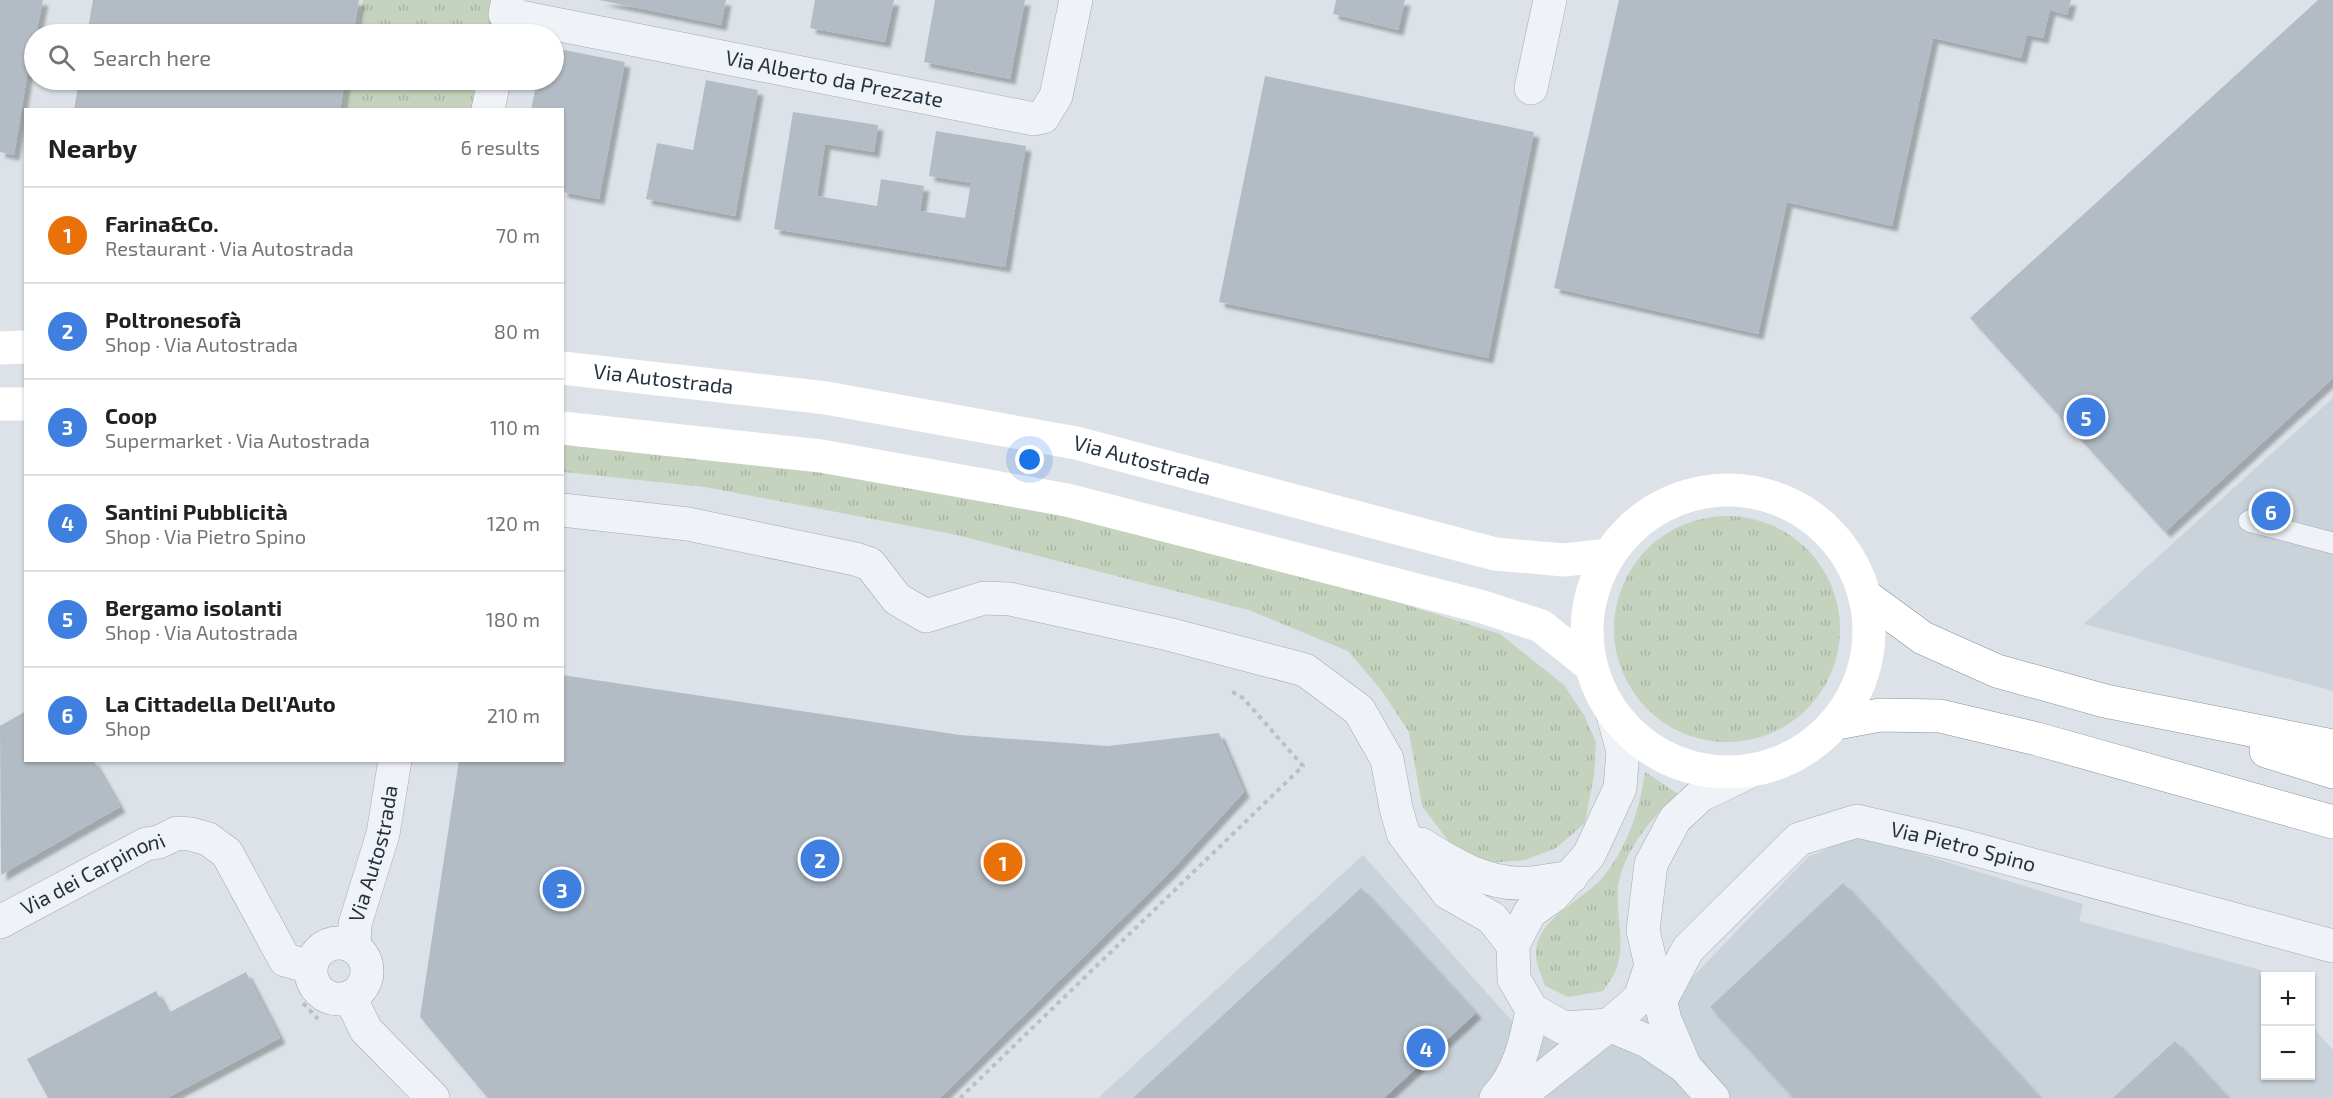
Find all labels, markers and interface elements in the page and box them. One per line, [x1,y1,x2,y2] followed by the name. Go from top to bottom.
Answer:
[24,24,564,90] search box
[45,41,78,74] icon: search
[93,44,211,70] text: Search here
[723,44,946,112] street label: Via Alberto da Prezzate
[48,132,137,163] text: Nearby
[460,135,540,159] text: 6 results
[105,210,219,236] text: Farina&Co.
[63,223,72,247] text: 1
[496,223,540,247] text: 70 m
[105,236,354,260] text: Restaurant · Via Autostrada
[105,306,241,332] text: Poltronesofà
[62,319,73,343] text: 2
[494,319,540,343] text: 80 m
[105,332,298,356] text: Shop · Via Autostrada
[592,358,735,398] street label: Via Autostrada
[2066,394,2106,440] pin: 5
[105,402,157,428] text: Coop
[62,415,73,439] text: 3
[490,415,540,439] text: 110 m
[105,428,370,452] text: Supermarket · Via Autostrada
[1071,429,1214,489] street label: Via Autostrada
[1015,445,1044,474] your location
[2252,488,2290,534] pin: 6
[105,498,288,524] text: Santini Pubblicità
[61,511,74,535] text: 4
[487,511,540,535] text: 120 m
[105,524,306,548] text: Shop · Via Pietro Spino
[105,594,282,620] text: Bergamo isolanti
[62,607,73,631] text: 5
[486,607,540,631] text: 180 m
[105,620,298,644] text: Shop · Via Autostrada
[105,690,336,716] text: La Cittadella Dell'Auto
[62,703,73,727] text: 6
[487,703,540,727] text: 210 m
[105,716,151,740] text: Shop
[342,783,402,925] street label: Via Autostrada
[1888,815,2039,876] street label: Via Pietro Spino
[16,827,169,920] street label: Via dei Carpinoni
[800,836,840,882] pin: 2
[984,840,1022,884] pin: 1
[542,866,582,912] pin: 3
[2261,972,2315,1080] map controls
[2261,972,2315,1026] button: +
[1406,1026,1446,1070] pin: 4
[2261,1026,2315,1080] button: −

